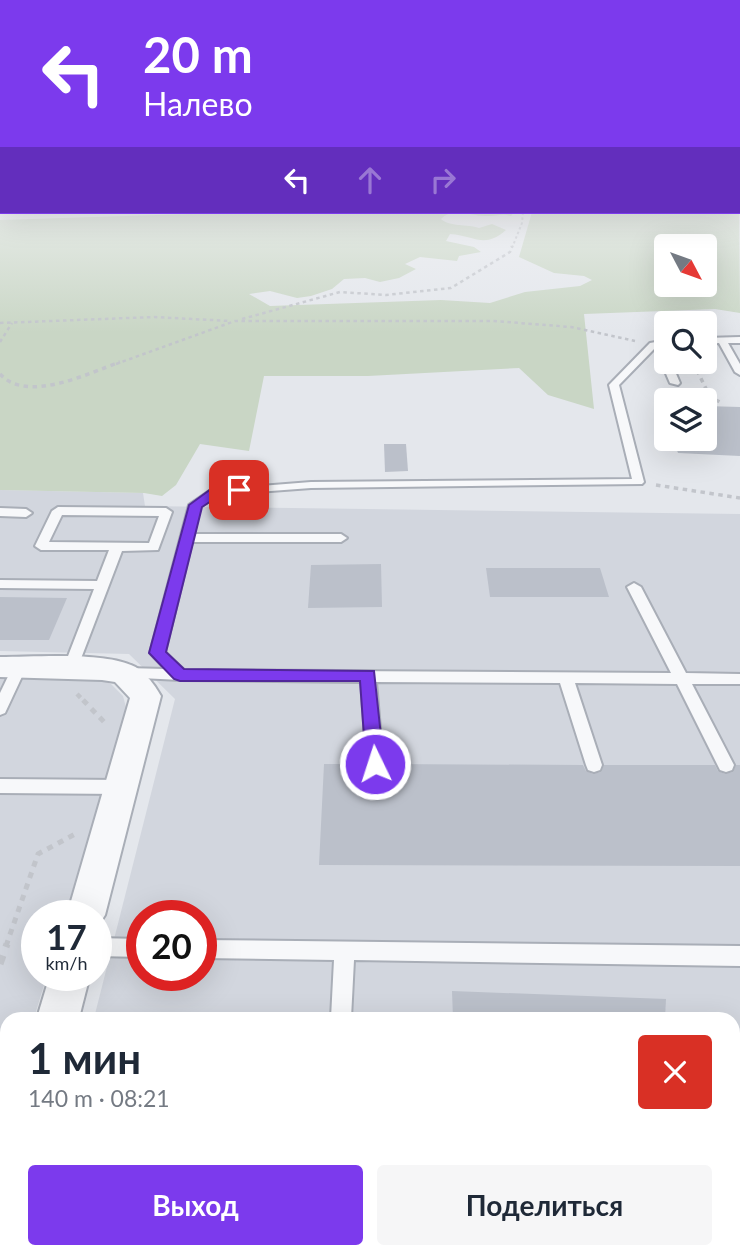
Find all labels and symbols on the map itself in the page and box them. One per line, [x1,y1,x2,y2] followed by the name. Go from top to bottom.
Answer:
[654,234,718,298] north arrow
[209,460,269,520] pin
[338,727,412,801] position arrow
[126,900,217,991] speed limit sign: 20

